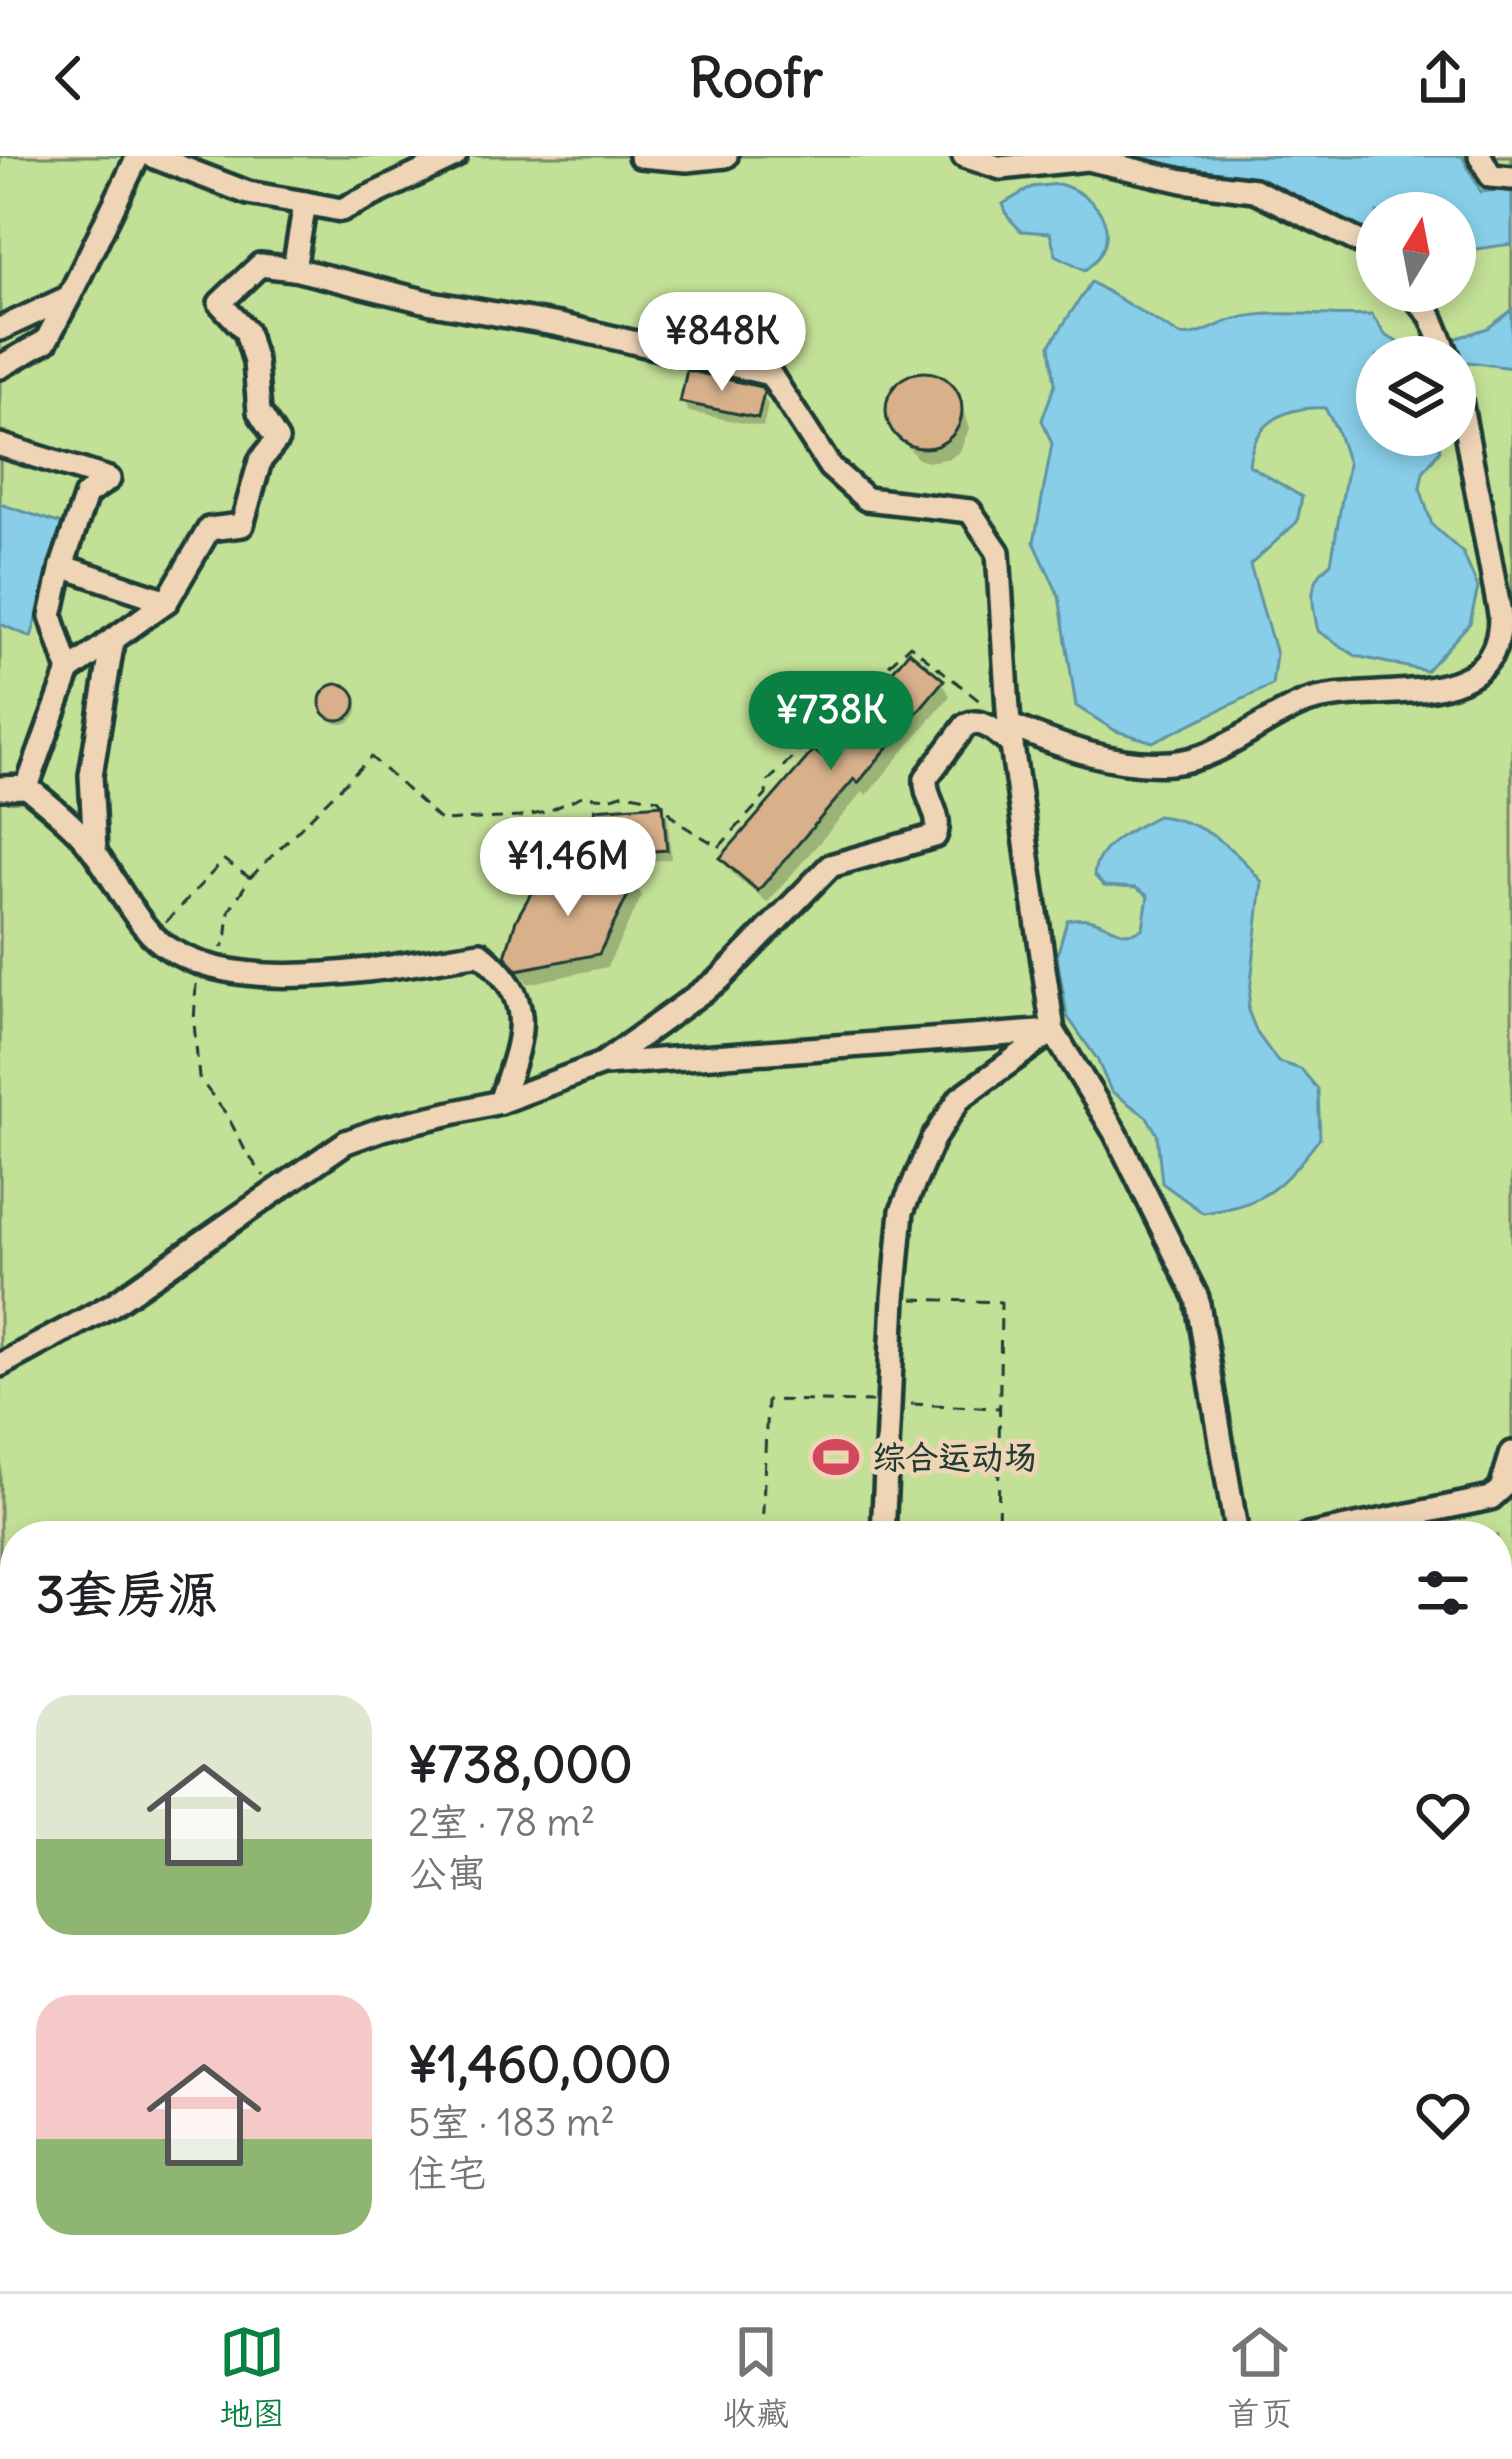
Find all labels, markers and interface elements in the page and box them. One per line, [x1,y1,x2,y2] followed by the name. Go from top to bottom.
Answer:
[689,44,823,112] text: Roofr
[36,45,102,111] icon: back
[1410,45,1476,111] icon: share
[1356,192,1476,312] north arrow
[1356,192,1476,456] map controls
[638,292,806,394] pin: ¥848K
[665,306,779,355] text: ¥848K
[1356,336,1476,456] button: layers
[747,671,915,773] pin: ¥738K
[776,685,886,734] text: ¥738K
[470,817,666,919] pin: ¥1.46M
[507,831,629,880] text: ¥1.46M
[811,1432,861,1482] sports icon: 综合运动场
[872,1436,1037,1478] place label: 综合运动场
[1410,1560,1476,1626] icon: filters
[36,1562,218,1626] text: 3套房源
[408,1732,633,1796] text: ¥738,000
[132,1743,276,1887] icon: home
[1410,1782,1476,1848] icon: heart
[408,1798,595,1847] text: 2室 · 78 m²
[408,1849,486,1898] text: 公寓
[408,2032,672,2096] text: ¥1,460,000
[132,2043,276,2187] icon: home
[1410,2082,1476,2148] icon: heart
[408,2098,615,2147] text: 5室 · 183 m²
[408,2149,486,2198] text: 住宅
[219,2319,285,2434] tab: 地图
[723,2319,789,2434] tab: 收藏
[1227,2319,1293,2434] tab: 首页

